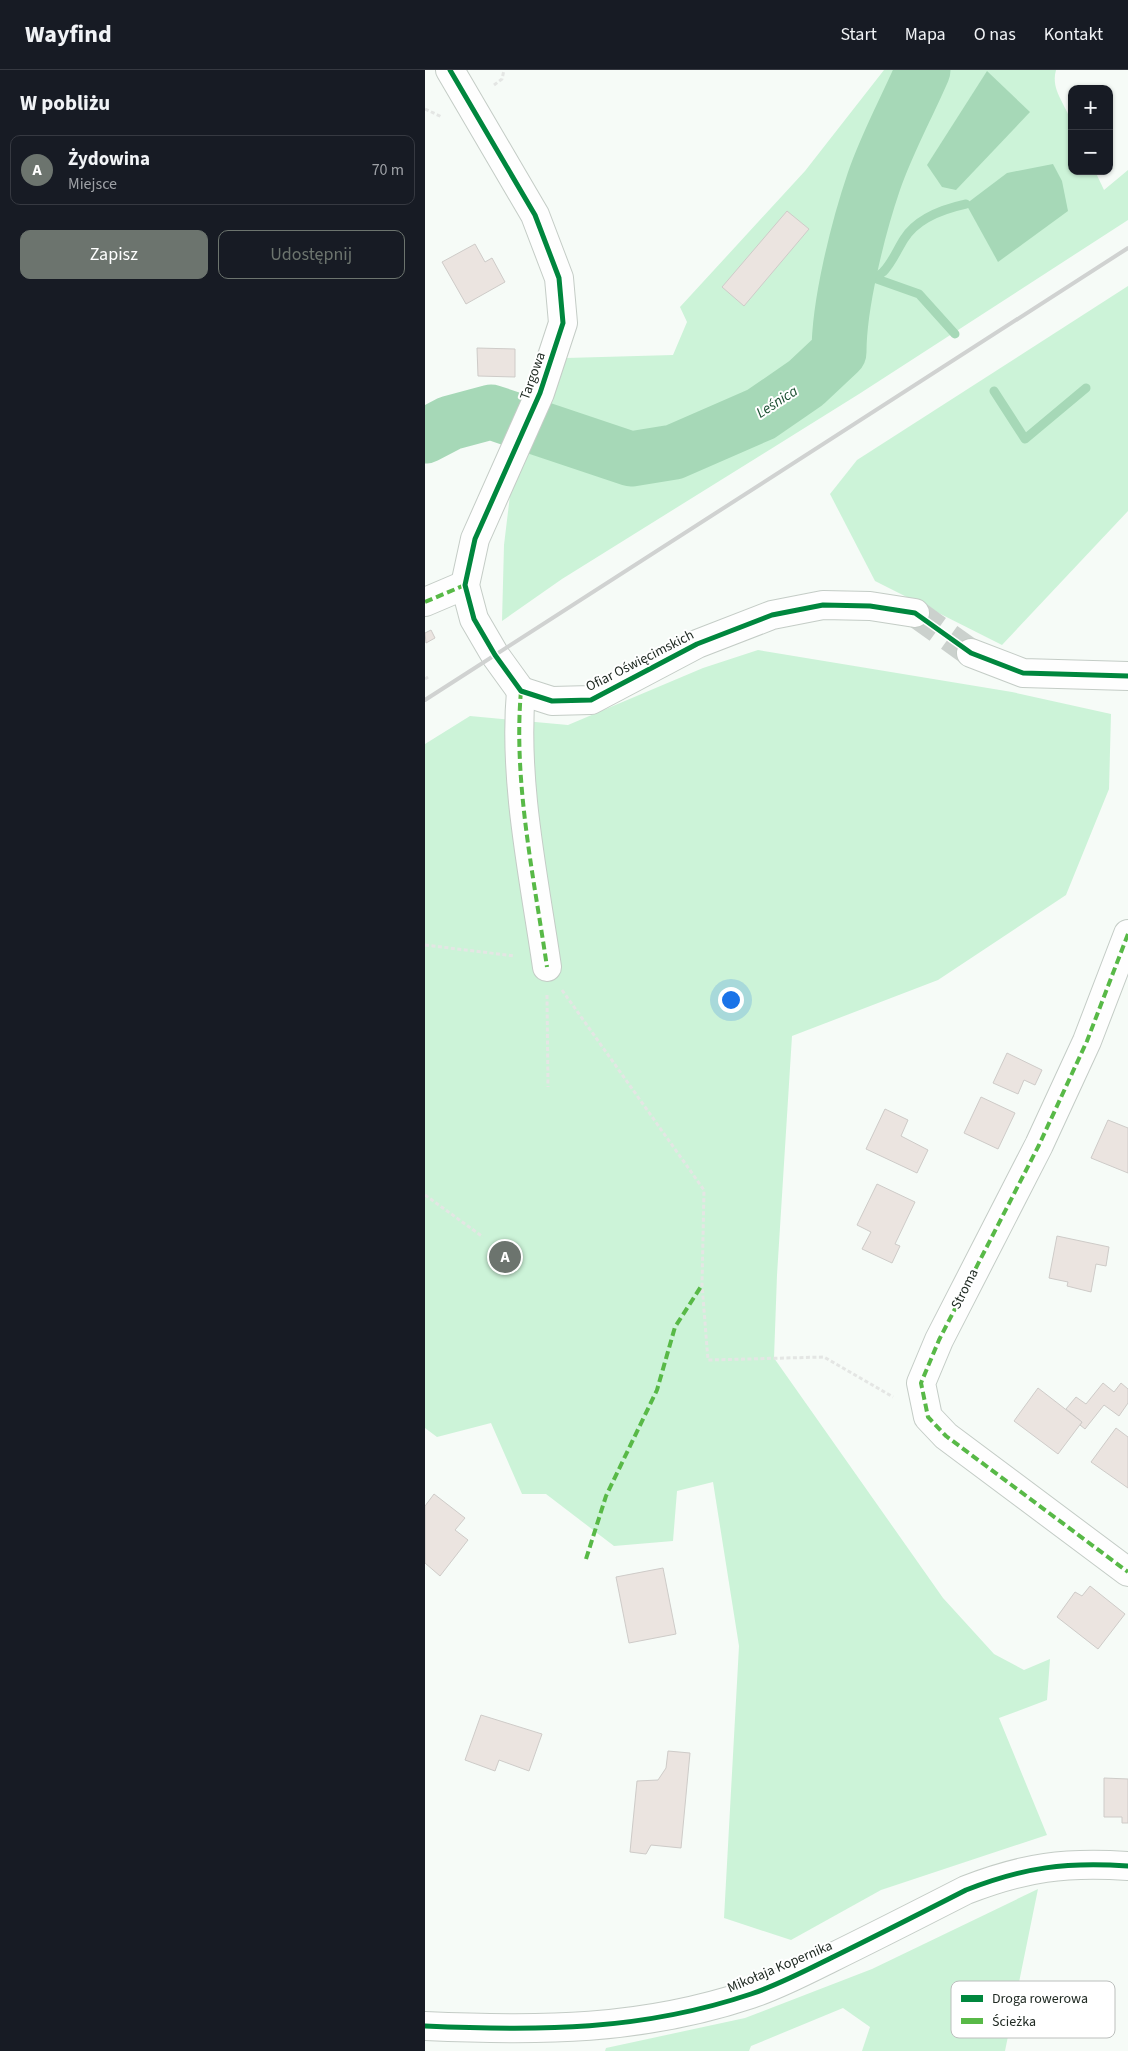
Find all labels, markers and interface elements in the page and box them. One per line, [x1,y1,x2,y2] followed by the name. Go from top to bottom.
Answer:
[25,17,112,52] text: Wayfind
[840,22,877,47] text: Start
[905,22,946,47] text: Mapa
[974,22,1016,47] text: O nas
[1044,22,1103,47] text: Kontakt
[1068,85,1113,175] map controls
[1068,85,1113,130] button: +
[20,88,110,118] text: W pobliżu
[1068,130,1113,175] button: −
[68,146,150,173] text: Żydowina
[32,159,42,181] text: A
[372,159,404,181] text: 70 m
[68,173,117,195] text: Miejsce
[20,230,208,279] button: Zapisz
[218,230,405,279] button: Udostępnij
[515,349,551,403] street label: Targowa
[752,381,802,423] water label: Leśnica
[583,625,697,697] street label: Ofiar Oświęcimskich
[718,987,744,1013] your location
[489,1238,521,1276] pin: A
[946,1265,984,1313] street label: Stroma
[724,1936,836,1998] street label: Mikołaja Kopernika
[951,1981,1115,2038] legend
[992,1989,1088,2009] text: Droga rowerowa
[992,2012,1036,2032] text: Ścieżka

